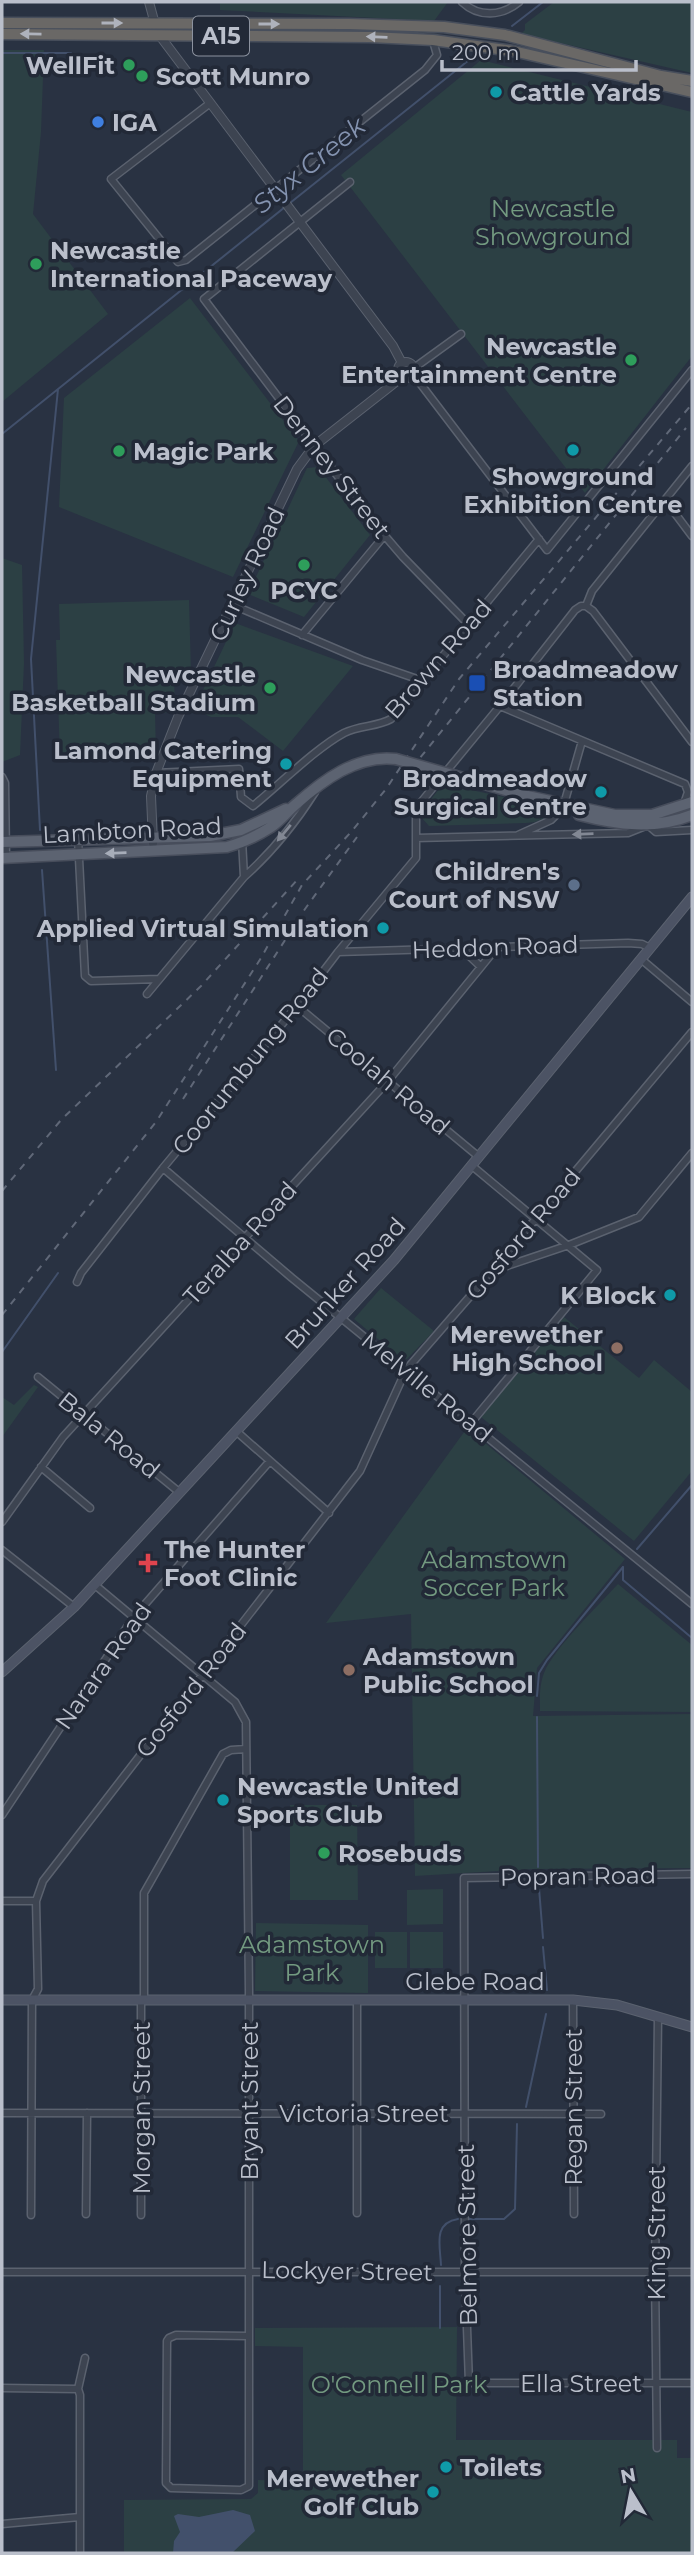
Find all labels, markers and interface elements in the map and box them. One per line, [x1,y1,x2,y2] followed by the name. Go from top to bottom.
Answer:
[193,17,249,56] road number: A15
[102,18,124,29] one-way arrow
[258,18,280,30] one-way arrow
[20,28,42,40] one-way arrow
[442,28,636,72] scale bar
[366,32,388,43] one-way arrow
[452,40,519,65] text: 200 m
[26,51,116,80] place label: WellFit
[121,57,137,73] marker: WellFit
[156,62,310,91] place label: Scott Munro
[134,68,150,84] marker: Scott Munro
[510,78,661,107] place label: Cattle Yards
[488,84,504,100] marker: Cattle Yards
[112,108,157,137] place label: IGA
[246,109,373,220] water label: Styx Creek
[90,114,106,130] marker: IGA
[475,194,631,251] park label: Newcastle Showground
[50,236,333,293] place label: Newcastle International Paceway
[28,256,44,272] marker: Newcastle International Paceway
[341,332,617,389] place label: Newcastle Entertainment Centre
[623,352,639,368] marker: Newcastle Entertainment Centre
[267,390,397,544] street label: Denney Street
[133,437,274,466] place label: Magic Park
[565,442,581,458] marker: Showground Exhibition Centre
[111,443,127,459] marker: Magic Park
[464,462,682,519] place label: Showground Exhibition Centre
[203,502,291,646] street label: Curley Road
[296,557,312,573] marker: PCYC
[270,576,338,605] place label: PCYC
[378,593,498,725] street label: Brown Road
[493,655,678,712] place label: Broadmeadow Station
[11,660,256,717] place label: Newcastle Basketball Stadium
[467,673,487,693] marker: Broadmeadow Station
[262,680,278,696] marker: Newcastle Basketball Stadium
[53,736,273,793] place label: Lamond Catering Equipment
[278,756,294,772] marker: Lamond Catering Equipment
[394,764,587,821] place label: Broadmeadow Surgical Centre
[593,784,609,800] marker: Broadmeadow Surgical Centre
[42,811,222,849] street label: Lambton Road
[276,824,292,842] one-way arrow
[572,829,594,840] one-way arrow
[105,848,127,859] one-way arrow
[389,857,560,914] place label: Children's Court of NSW
[566,877,582,893] marker: Children's Court of NSW
[36,914,369,943] place label: Applied Virtual Simulation
[375,920,391,936] marker: Applied Virtual Simulation
[411,930,579,964] street label: Heddon Road
[166,962,334,1160] street label: Coorumbung Road
[320,1021,456,1141] street label: Coolah Road
[460,1162,586,1306] street label: Gosford Road
[177,1175,303,1311] street label: Teralba Road
[278,1211,412,1355] street label: Brunker Road
[560,1281,656,1310] place label: K Block
[662,1287,678,1303] marker: K Block
[450,1320,603,1377] place label: Merewether High School
[356,1325,498,1449] street label: Melville Road
[609,1340,625,1356] marker: Merewether High School
[52,1385,166,1485] street label: Bala Road
[164,1535,305,1592] place label: The Hunter Foot Clinic
[421,1545,567,1602] park label: Adamstown Soccer Park
[138,1553,158,1573] marker: The Hunter Foot Clinic
[49,1597,157,1735] street label: Narara Road
[129,1617,253,1763] street label: Gosford Road
[362,1642,534,1699] place label: Adamstown Public School
[341,1662,357,1678] marker: Adamstown Public School
[237,1772,459,1829] place label: Newcastle United Sports Club
[215,1792,231,1808] marker: Newcastle United Sports Club
[338,1839,462,1868] place label: Rosebuds
[316,1845,332,1861] marker: Rosebuds
[500,1860,656,1892] street label: Popran Road
[239,1930,385,1987] park label: Adamstown Park
[405,1967,545,1996] street label: Glebe Road
[127,2021,156,2194] street label: Morgan Street
[235,2021,264,2181] street label: Bryant Street
[559,2028,588,2186] street label: Regan Street
[279,2099,449,2128] street label: Victoria Street
[451,2143,483,2326] street label: Belmore Street
[642,2165,671,2301] street label: King Street
[261,2255,433,2287] street label: Lockyer Street
[520,2369,642,2398] street label: Ella Street
[311,2370,488,2399] park label: O'Connell Park
[460,2453,542,2482] place label: Toilets
[596,2457,666,2527] north arrow
[438,2459,454,2475] marker: Toilets
[619,2463,638,2488] text: N
[266,2464,419,2521] place label: Merewether Golf Club
[425,2484,441,2500] marker: Merewether Golf Club

